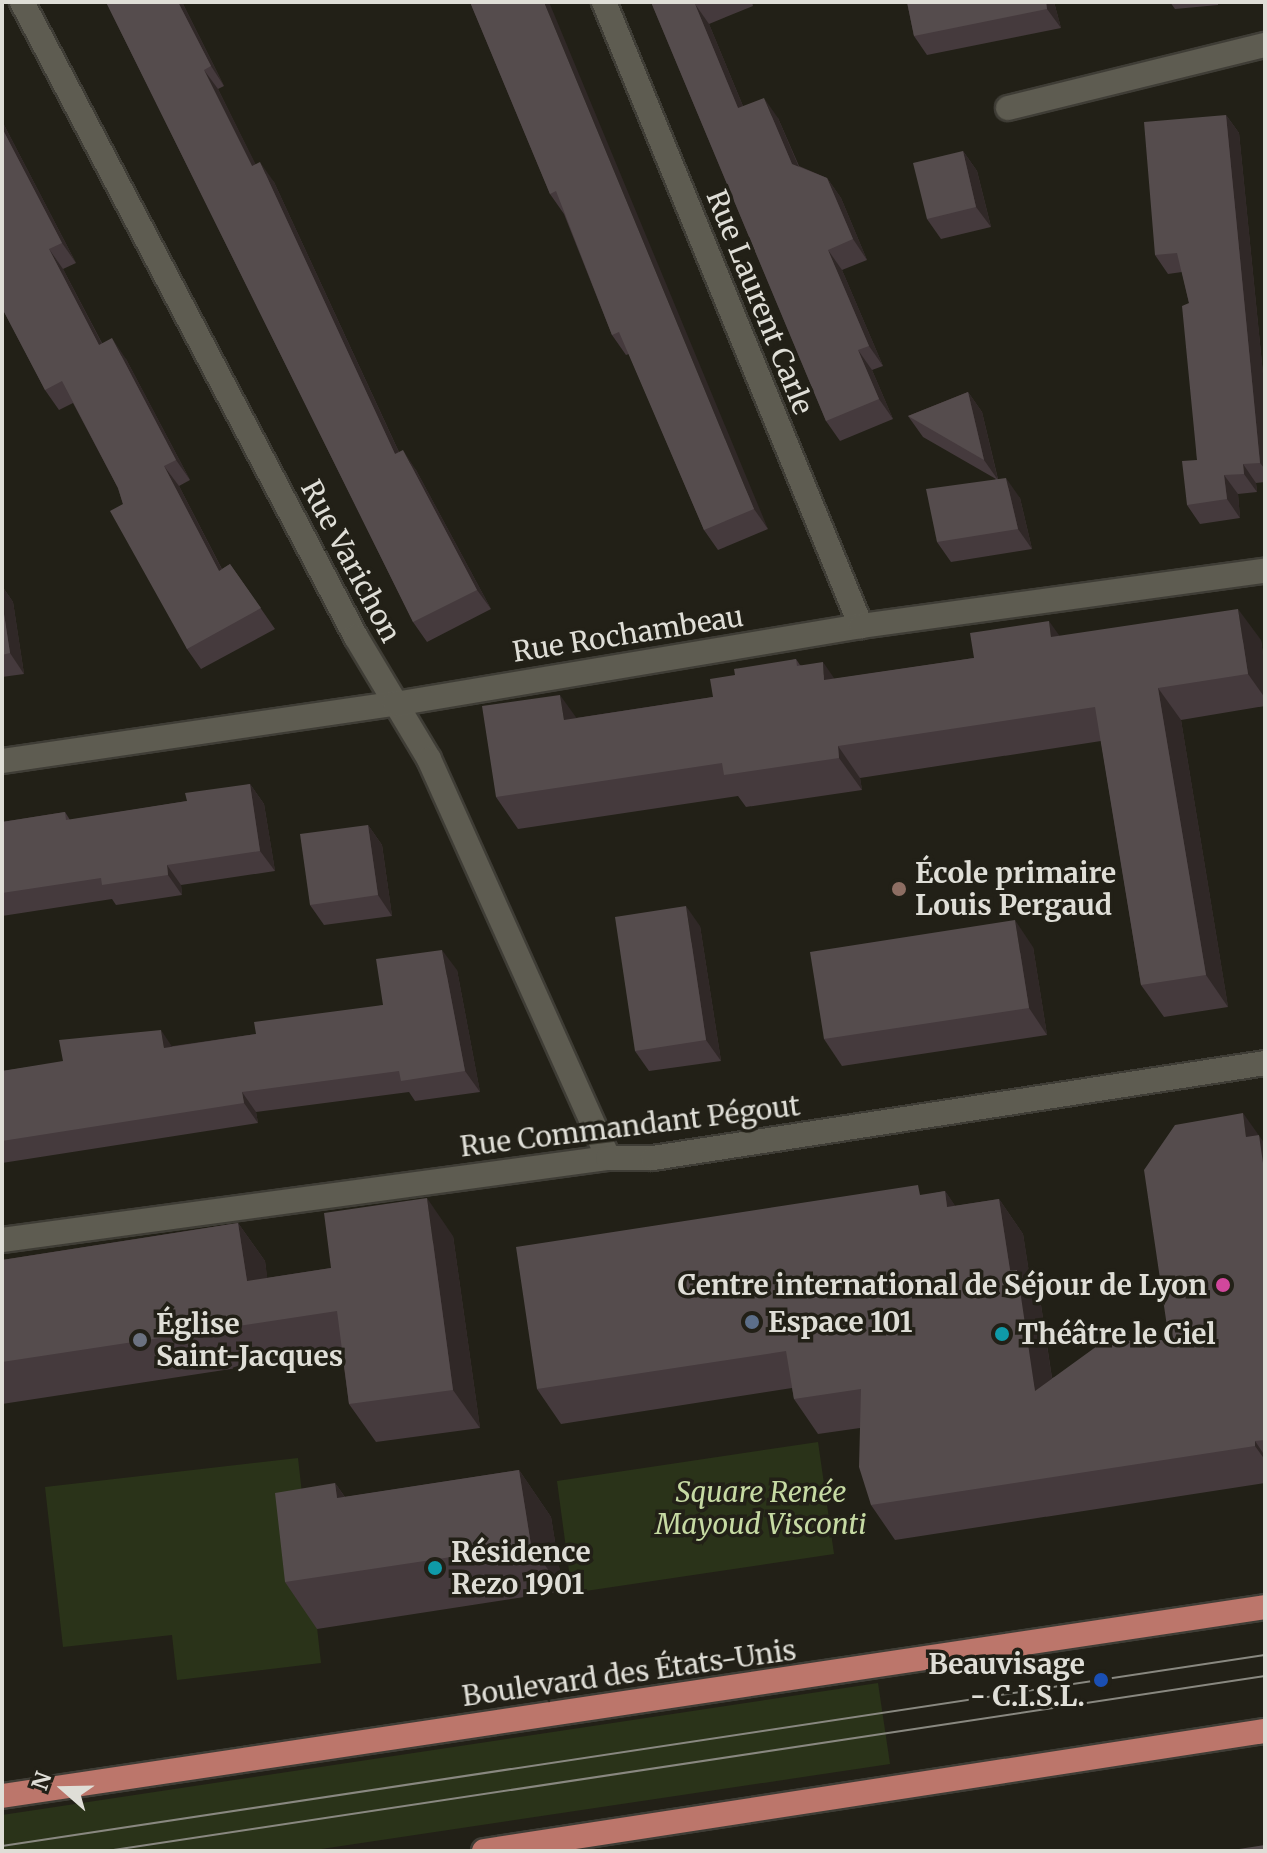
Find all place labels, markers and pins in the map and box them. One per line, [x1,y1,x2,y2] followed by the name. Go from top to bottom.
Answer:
[915,856,1116,922] place label: École primaire Louis Pergaud
[890,880,908,898] marker: École primaire Louis Pergaud
[678,1268,1207,1302] place label: Centre international de Séjour de Lyon
[1214,1276,1232,1294] marker: Centre international de Séjour de Lyon
[768,1305,912,1339] place label: Espace 101
[156,1307,343,1373] place label: Église Saint-Jacques
[743,1313,761,1331] marker: Espace 101
[1018,1317,1215,1351] place label: Théâtre le Ciel
[993,1325,1011,1343] marker: Théâtre le Ciel
[131,1331,149,1349] marker: Église Saint-Jacques
[451,1535,591,1601] place label: Résidence Rezo 1901
[426,1559,444,1577] marker: Résidence Rezo 1901
[928,1647,1085,1713] place label: Beauvisage - C.I.S.L.
[1092,1671,1110,1689] marker: Beauvisage - C.I.S.L.

